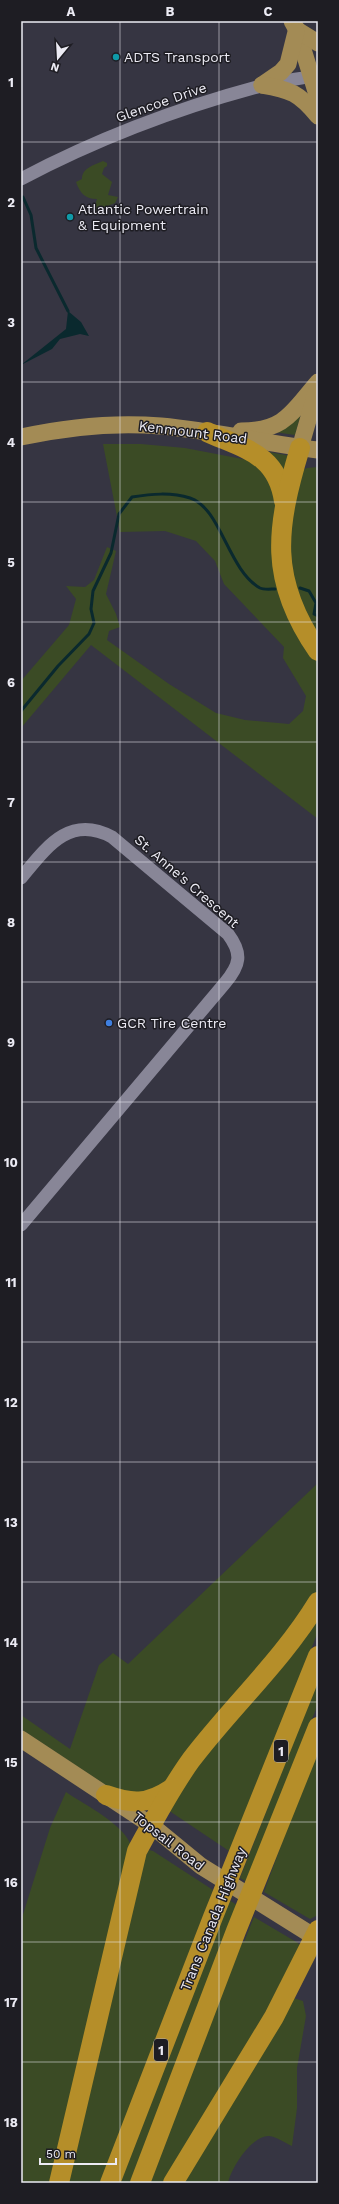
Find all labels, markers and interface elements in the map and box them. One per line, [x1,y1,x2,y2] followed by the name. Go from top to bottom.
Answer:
[67,4,76,19] text: A
[166,4,175,19] text: B
[264,4,273,19] text: C
[38,38,78,78] north arrow
[124,49,230,65] place label: ADTS Transport
[111,52,121,62] marker: ADTS Transport
[49,60,61,74] text: N
[8,75,14,90] text: 1
[113,79,209,125] street label: Glencoe Drive
[7,195,15,210] text: 2
[78,201,209,233] place label: Atlantic Powertrain & Equipment
[65,212,75,222] marker: Atlantic Powertrain & Equipment
[7,315,15,330] text: 3
[138,417,248,447] street label: Kenmount Road
[7,435,16,450] text: 4
[7,555,15,570] text: 5
[7,675,15,690] text: 6
[7,795,15,810] text: 7
[131,831,243,931] street label: St. Anne's Crescent
[7,915,15,930] text: 8
[117,1015,226,1031] place label: GCR Tire Centre
[104,1018,114,1028] marker: GCR Tire Centre
[7,1035,15,1050] text: 9
[4,1155,18,1170] text: 10
[5,1275,17,1290] text: 11
[4,1395,18,1410] text: 12
[4,1515,18,1530] text: 13
[4,1635,19,1650] text: 14
[274,1740,288,1762] road number: 1
[4,1755,18,1770] text: 15
[130,1808,208,1874] street label: Topsail Road
[177,1844,249,1993] street label: Trans Canada Highway
[4,1875,18,1890] text: 16
[4,1995,18,2010] text: 17
[154,2039,168,2061] road number: 1
[4,2115,18,2130] text: 18
[40,2140,116,2166] scale bar
[46,2147,76,2161] text: 50 m

